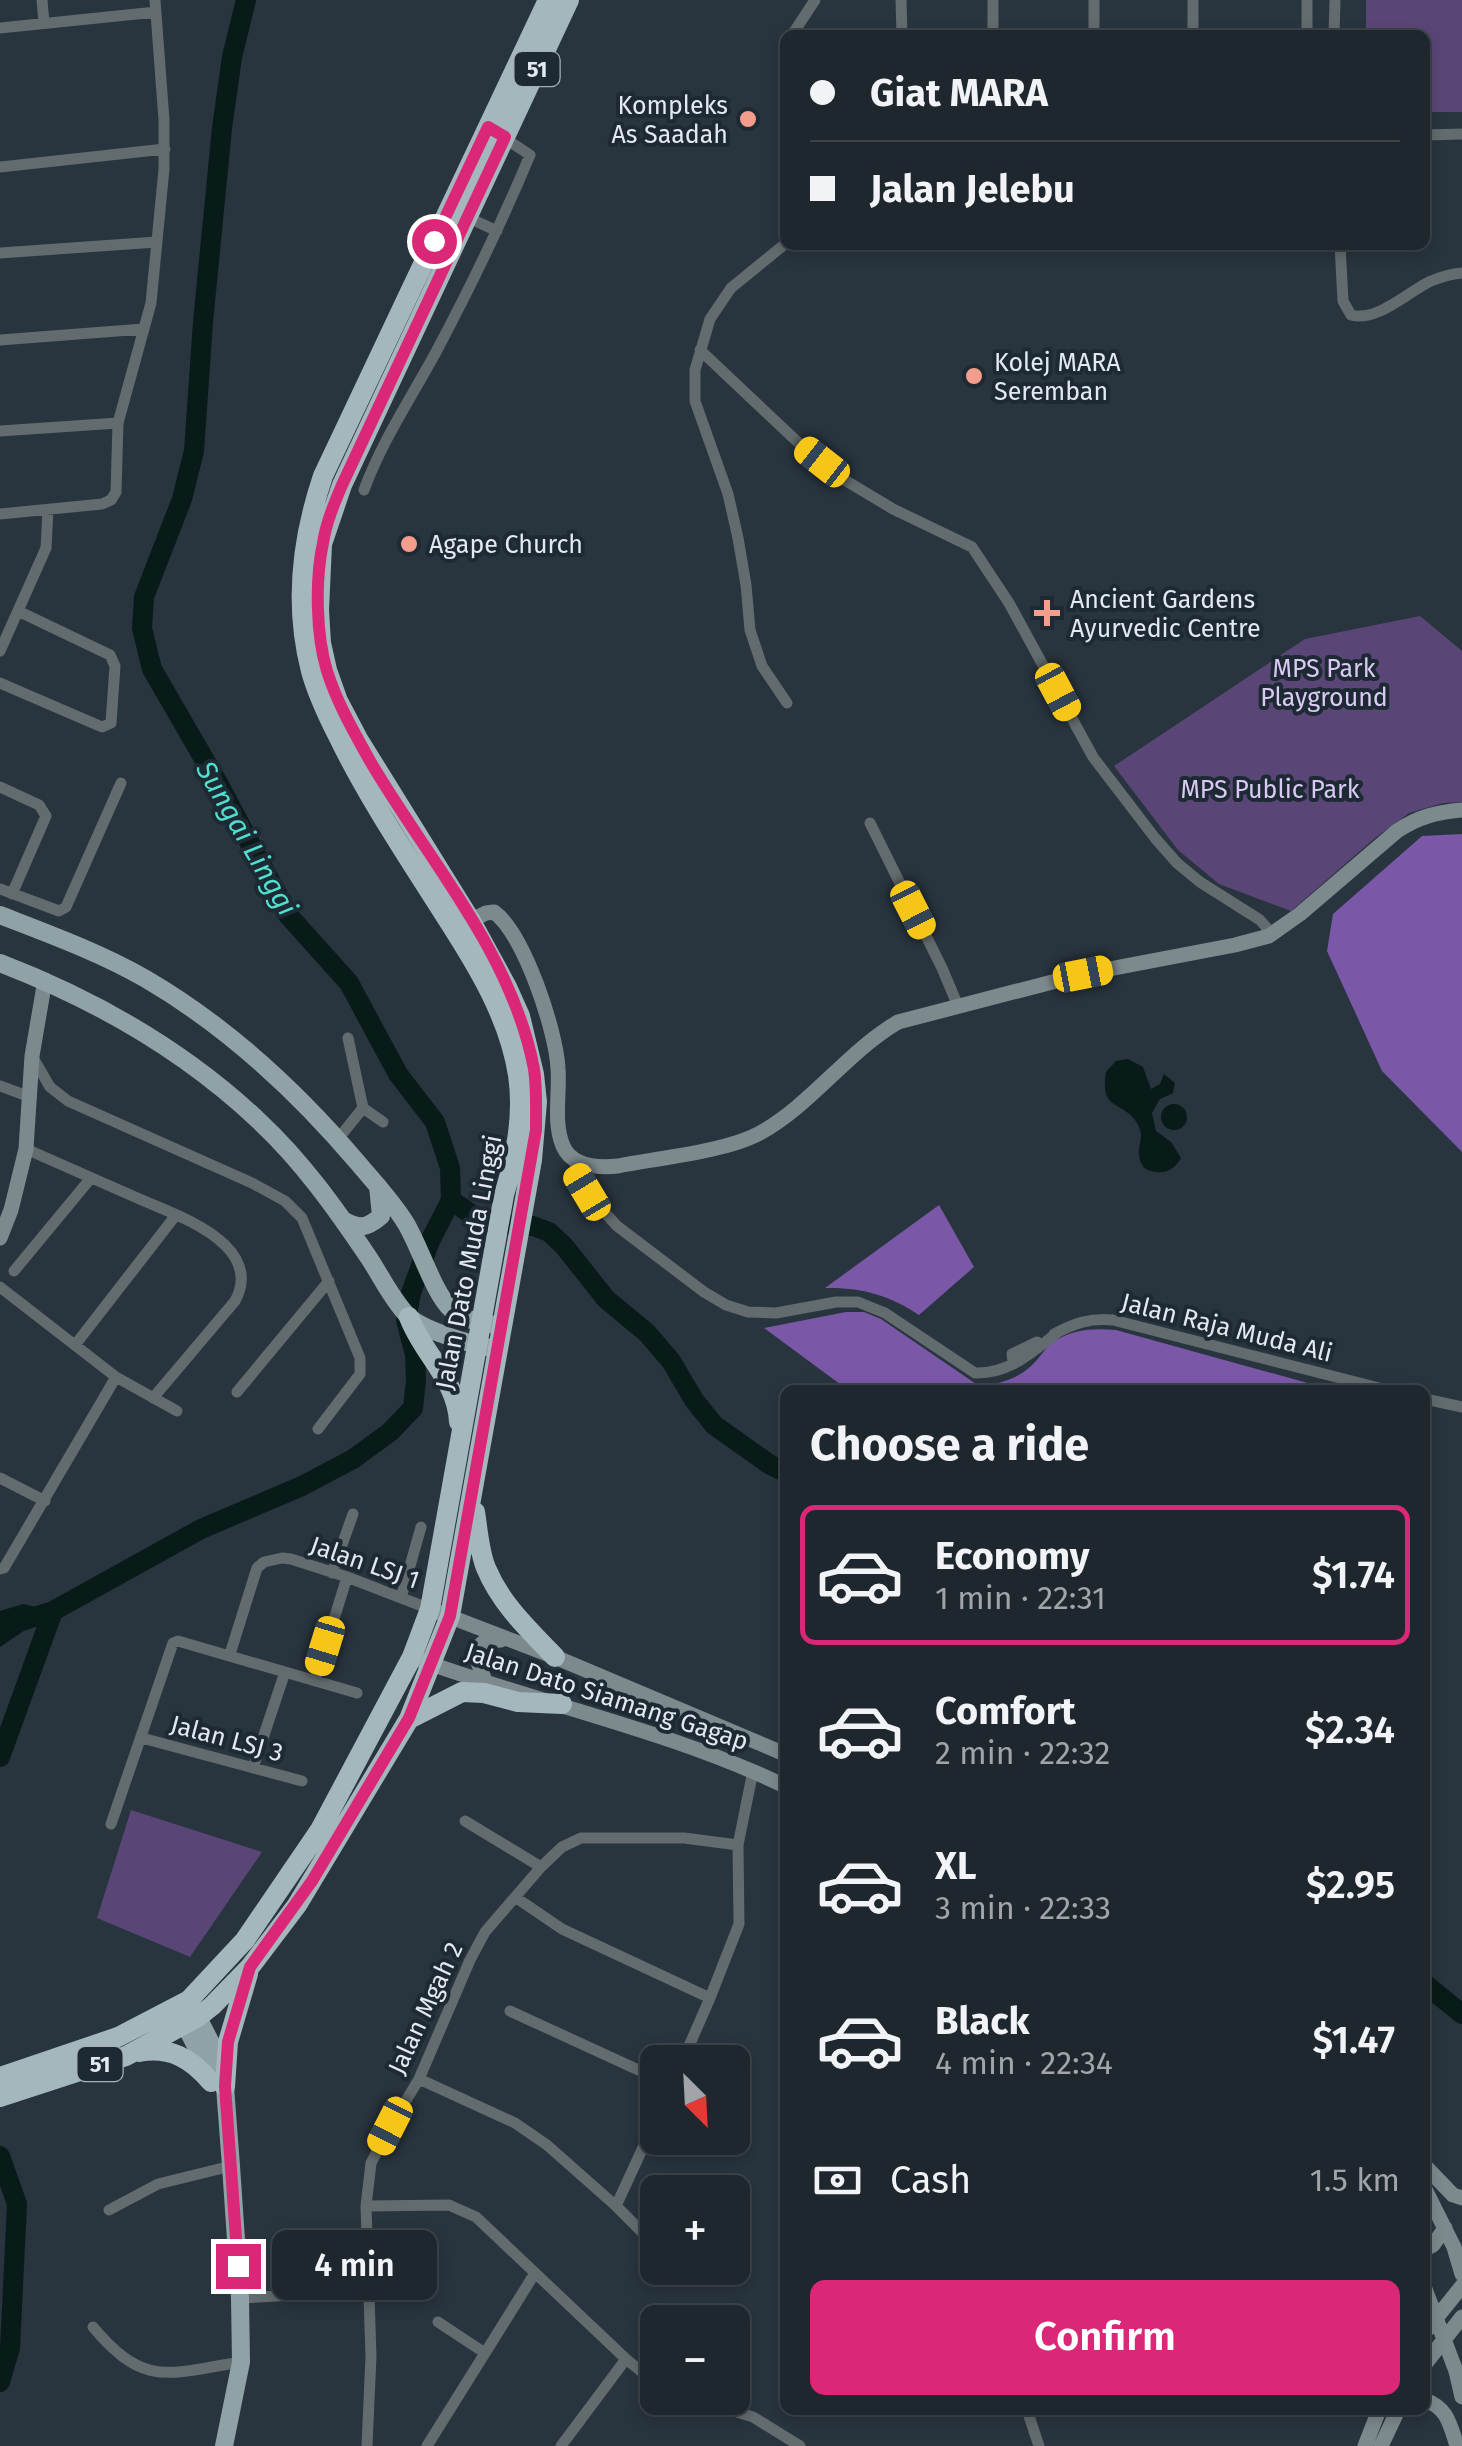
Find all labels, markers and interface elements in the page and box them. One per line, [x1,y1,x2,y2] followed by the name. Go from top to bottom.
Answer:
[514,52,560,86] road number: 51
[870,70,1048,116] text: Giat MARA
[611,91,728,150] place label: Kompleks As Saadah
[737,108,759,130] marker: Kompleks As Saadah
[870,166,1075,212] text: Jalan Jelebu
[412,219,457,264] route start
[994,348,1121,407] place label: Kolej MARA Seremban
[963,365,985,387] marker: Kolej MARA Seremban
[789,432,855,492] car
[429,530,583,560] place label: Agape Church
[398,533,420,555] marker: Agape Church
[1070,585,1261,644] place label: Ancient Gardens Ayurvedic Centre
[1034,600,1060,626] marker: Ancient Gardens Ayurvedic Centre
[1260,654,1388,713] park label: MPS Park Playground
[1031,658,1085,726] car
[189,754,304,921] water label: Sungai Linggi
[1180,775,1360,805] park label: MPS Public Park
[886,876,940,944] car
[1051,954,1115,994] car
[430,1132,508,1392] street label: Jalan Dato Muda Linggi
[559,1159,615,1225] car
[1118,1287,1335,1369] street label: Jalan Raja Muda Ali
[810,1418,1089,1472] text: Choose a ride
[306,1530,423,1596] street label: Jalan LSJ 1
[815,1530,905,1620] icon: car
[935,1533,1090,1579] text: Economy
[1312,1552,1395,1598] text: $1.74
[935,1579,1106,1617] text: 1 min · 22:31
[302,1613,348,1679] car
[461,1637,752,1757] street label: Jalan Dato Siamang Gagap
[815,1685,905,1775] icon: car
[935,1688,1076,1734] text: Comfort
[1305,1707,1395,1753] text: $2.34
[167,1710,286,1768] street label: Jalan LSJ 3
[935,1734,1110,1772] text: 2 min · 22:32
[815,1840,905,1930] icon: car
[935,1843,977,1889] text: XL
[1306,1862,1395,1908] text: $2.95
[935,1889,1111,1927] text: 3 min · 22:33
[382,1938,470,2079] street label: Jalan Mgah 2
[815,1995,905,2085] icon: car
[935,1998,1030,2044] text: Black
[1312,2017,1395,2063] text: $1.47
[935,2044,1113,2082] text: 4 min · 22:34
[640,2045,750,2155] north arrow
[640,2045,750,2415] map controls
[78,2047,122,2081] road number: 51
[363,2092,417,2160] car
[810,2153,865,2208] icon: cash
[890,2157,971,2203] text: Cash
[1310,2161,1400,2199] text: 1.5 km
[640,2175,750,2285] button: +
[273,2231,438,2301] callout: 4 min
[216,2244,261,2289] route end
[314,2246,395,2284] text: 4 min
[810,2280,1400,2395] button: Confirm
[640,2305,750,2415] button: −

